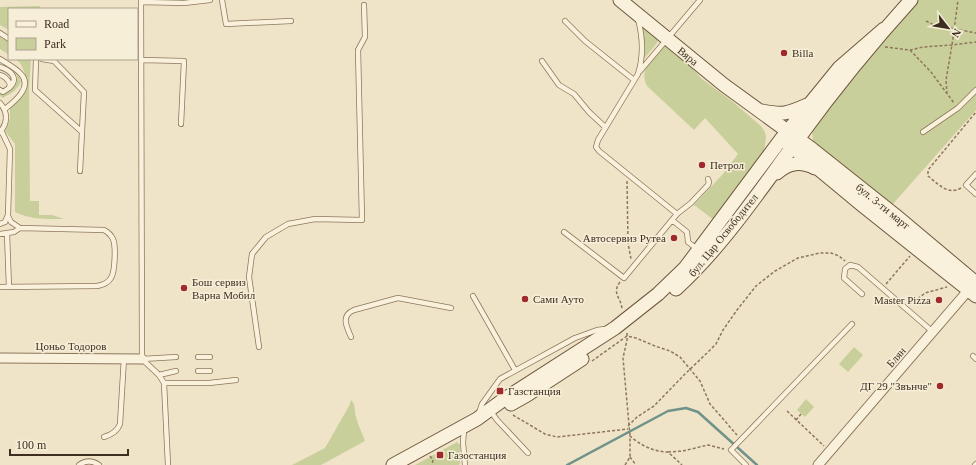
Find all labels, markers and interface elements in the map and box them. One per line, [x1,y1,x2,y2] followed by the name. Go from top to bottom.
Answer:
[8,8,138,60] legend
[928,8,968,48] north arrow
[44,17,69,31] text: Road
[949,27,964,40] text: N
[44,37,66,51] text: Park
[675,44,701,68] street label: Вяра
[792,47,814,59] place label: Billa
[779,48,789,58] marker: Billa
[710,159,745,171] place label: Петрол
[697,160,707,170] marker: Петрол
[854,181,912,231] street label: бул. 3-ти март
[686,191,760,279] street label: бул. Цар Освободител
[583,232,666,244] place label: Автосервиз Рутеа
[669,233,679,243] marker: Автосервиз Рутеа
[192,276,256,301] place label: Бош сервиз Варна Мобил
[179,283,189,293] marker: Бош сервиз Варна Мобил
[533,293,584,305] place label: Сами Ауто
[520,294,530,304] marker: Сами Ауто
[874,294,931,306] place label: Master Pizza
[934,295,944,305] marker: Master Pizza
[36,340,106,352] street label: Цоньо Тодоров
[884,344,908,369] street label: Блян
[860,380,932,392] place label: ДГ 29 "Звънче"
[935,381,945,391] marker: ДГ 29 "Звънче"
[508,385,561,397] place label: Газстанция
[495,386,505,396] marker: Газстанция
[10,431,128,457] scale bar
[16,438,47,452] text: 100 m
[448,449,506,461] place label: Газoстанция
[435,450,445,460] marker: Газoстанция

